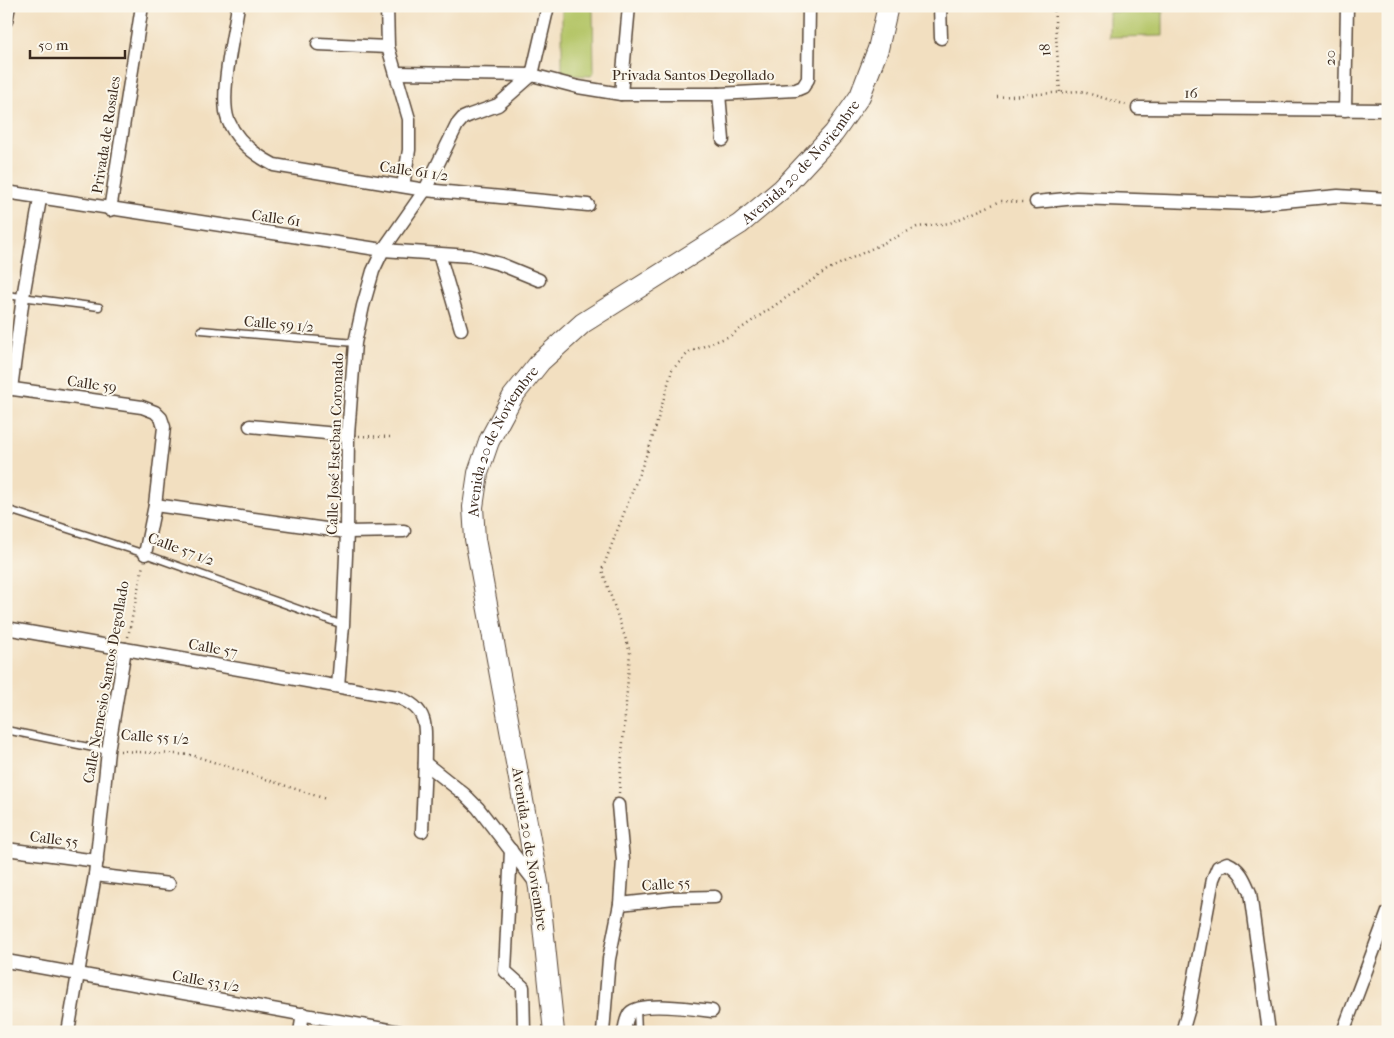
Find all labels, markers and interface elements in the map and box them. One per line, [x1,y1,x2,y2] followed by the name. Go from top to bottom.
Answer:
[30,28,125,60] scale bar
[38,36,69,54] text: 50 m
[1036,43,1054,57] street label: 18
[1321,50,1339,66] street label: 20
[612,66,775,84] street label: Privada Santos Degollado
[88,74,124,195] street label: Privada de Rosales
[1184,84,1199,102] street label: 16
[737,96,864,229] street label: Avenida 20 de Noviembre
[378,157,450,185] street label: Calle 61 1/2
[250,206,302,230] street label: Calle 61
[243,312,315,336] street label: Calle 59 1/2
[323,352,347,535] street label: Calle José Esteban Coronado
[464,362,543,519] street label: Avenida 20 de Noviembre
[66,372,118,396] street label: Calle 59
[145,529,217,569] street label: Calle 57 1/2
[79,579,133,785] street label: Calle Nemesio Santos Degollado
[187,635,239,661] street label: Calle 57
[120,726,190,748] street label: Calle 55 1/2
[508,765,552,932] street label: Avenida 20 de Noviembre
[29,827,79,851] street label: Calle 55
[641,873,691,895] street label: Calle 55
[171,966,242,996] street label: Calle 53 1/2

